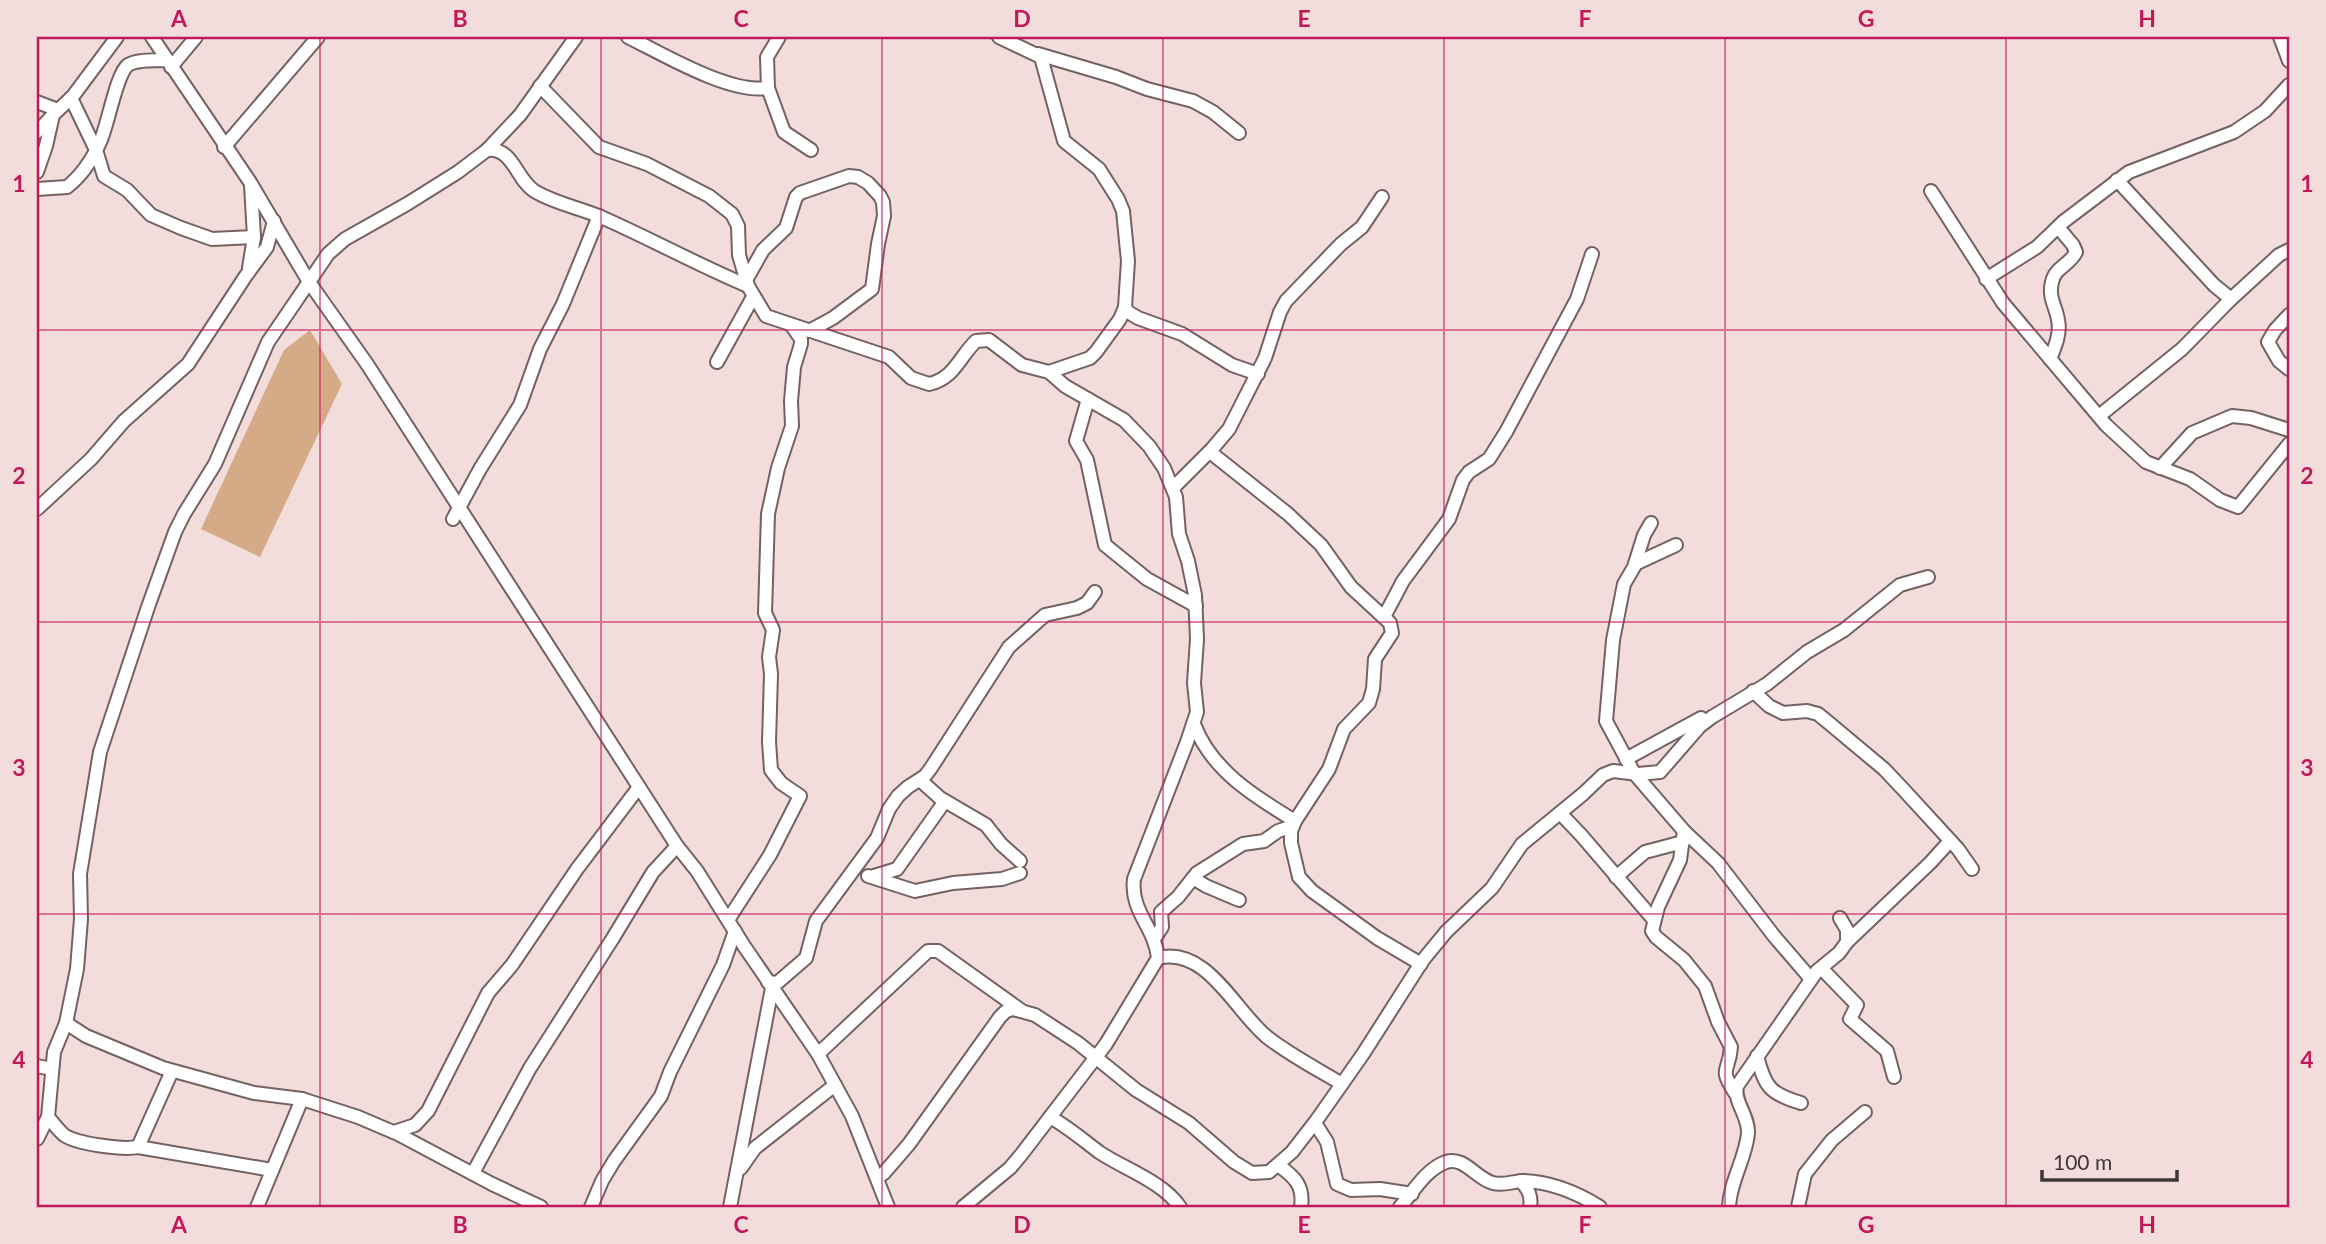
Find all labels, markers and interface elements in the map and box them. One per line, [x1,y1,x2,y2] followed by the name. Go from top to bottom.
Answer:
[170,4,188,32] text: A
[452,4,468,32] text: B
[733,4,749,32] text: C
[1013,4,1031,32] text: D
[1297,4,1311,32] text: E
[1578,4,1592,32] text: F
[1858,4,1874,32] text: G
[2138,4,2156,32] text: H
[12,169,26,197] text: 1
[2300,169,2314,197] text: 1
[12,461,26,489] text: 2
[2300,461,2314,489] text: 2
[12,753,26,781] text: 3
[2300,753,2314,781] text: 3
[12,1045,26,1073] text: 4
[2300,1045,2314,1073] text: 4
[2042,1139,2177,1183] scale bar
[2053,1149,2112,1174] text: 100 m
[170,1210,188,1238] text: A
[452,1210,468,1238] text: B
[733,1210,749,1238] text: C
[1013,1210,1031,1238] text: D
[1297,1210,1311,1238] text: E
[1578,1210,1592,1238] text: F
[1858,1210,1874,1238] text: G
[2138,1210,2156,1238] text: H

